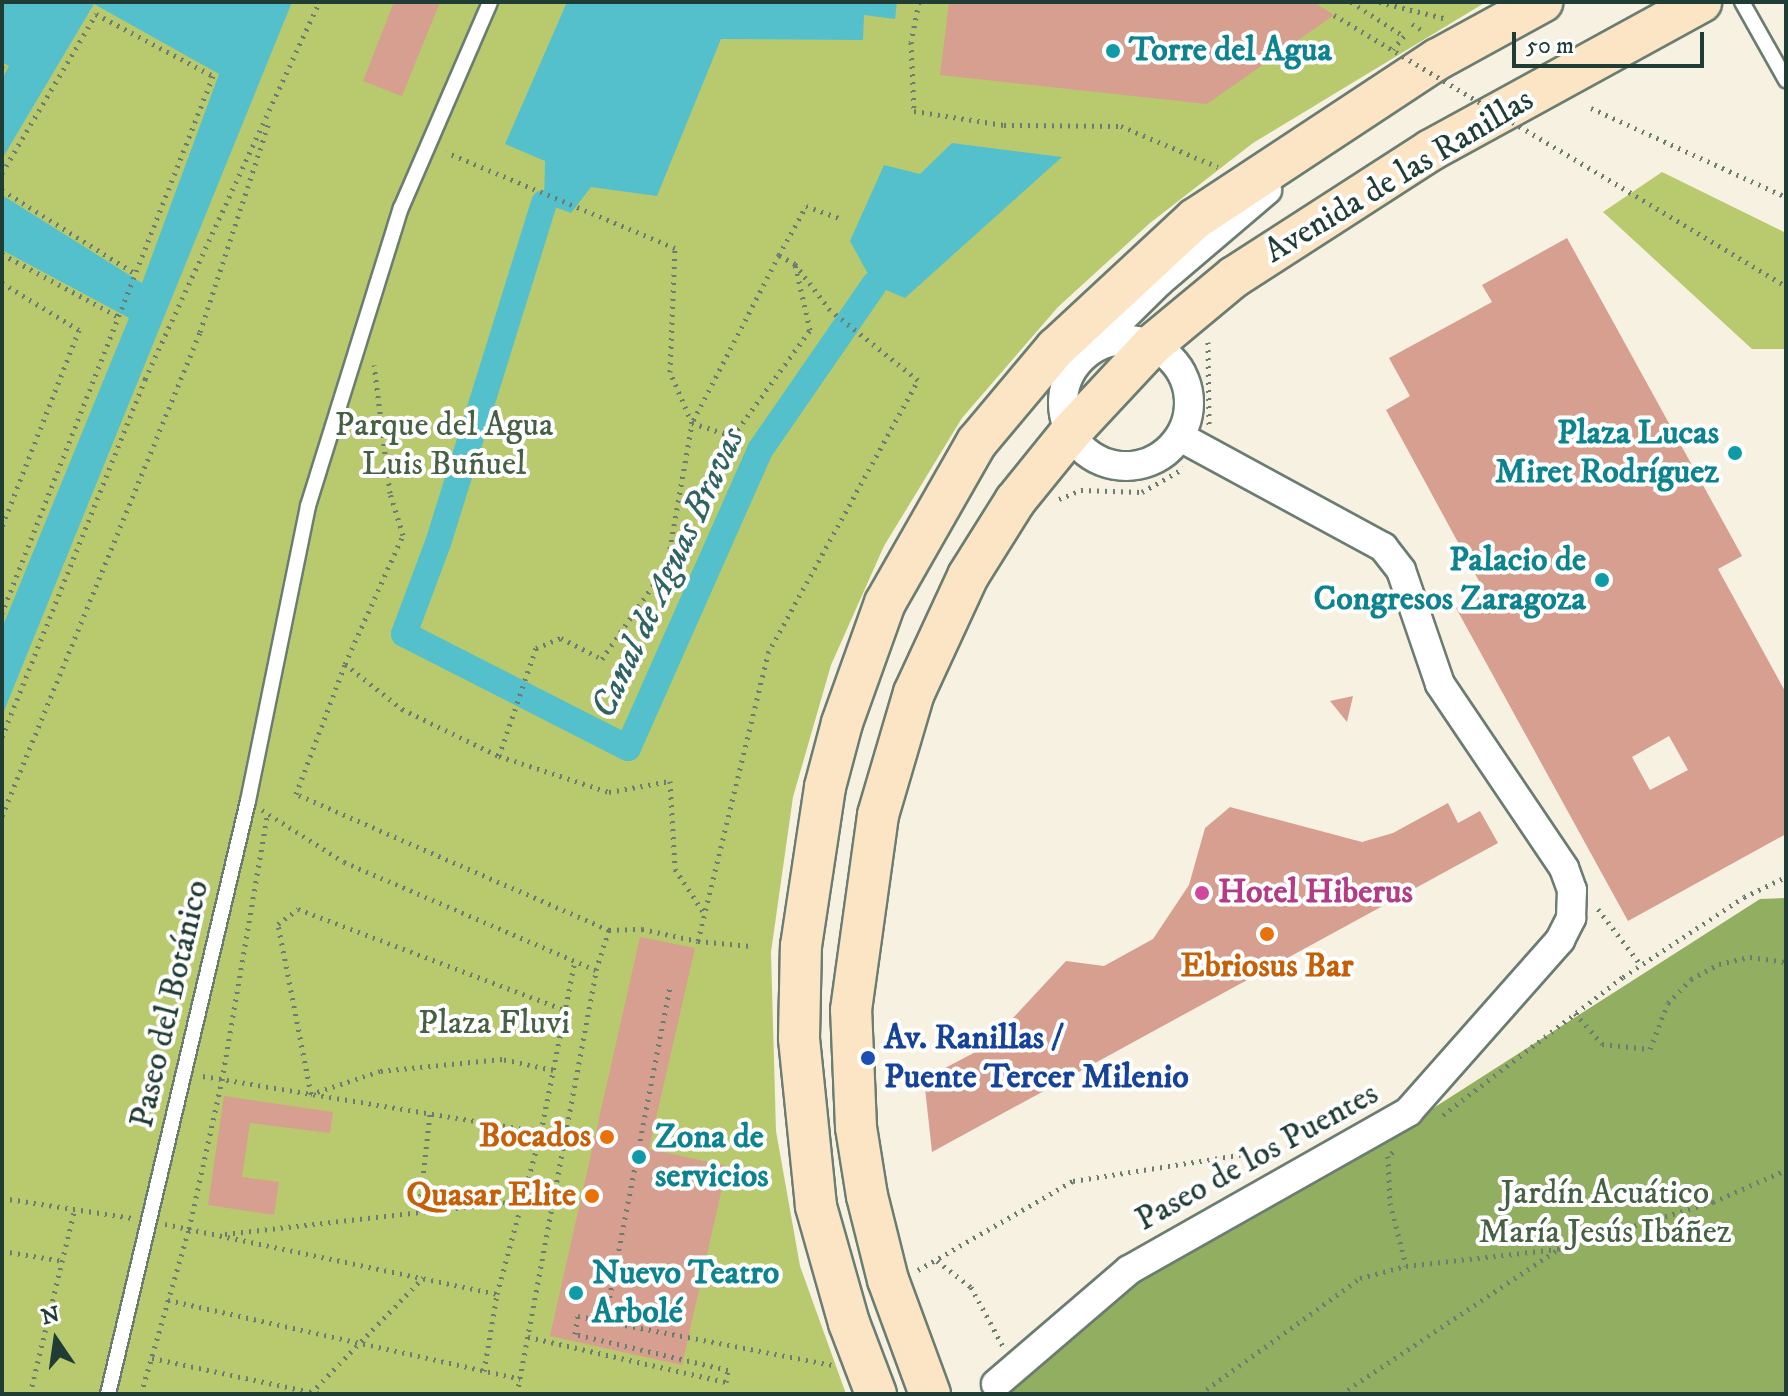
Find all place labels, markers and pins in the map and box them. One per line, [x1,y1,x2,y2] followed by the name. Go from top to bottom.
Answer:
[1129,31,1332,71] place label: Torre del Agua
[1104,42,1122,60] marker: Torre del Agua
[1495,413,1719,492] place label: Plaza Lucas Miret Rodríguez
[1726,444,1744,462] marker: Plaza Lucas Miret Rodríguez
[1314,540,1586,620] place label: Palacio de Congresos Zaragoza
[1593,571,1611,589] marker: Palacio de Congresos Zaragoza
[1218,873,1413,913] place label: Hotel Hiberus
[1193,884,1211,902] marker: Hotel Hiberus
[1258,925,1276,943] marker: Ebriosus Bar
[1181,947,1353,987] place label: Ebriosus Bar
[884,1018,1189,1098] place label: Av. Ranillas / Puente Tercer Milenio
[859,1049,877,1067] marker: Av. Ranillas / Puente Tercer Milenio
[479,1117,591,1157] place label: Bocados
[655,1117,769,1196] place label: Zona de servicios
[598,1128,616,1146] marker: Bocados
[630,1148,648,1166] marker: Zona de servicios
[406,1176,576,1216] place label: Quasar Elite
[583,1187,601,1205] marker: Quasar Elite
[592,1253,779,1332] place label: Nuevo Teatro Arbolé
[567,1284,585,1302] marker: Nuevo Teatro Arbolé

